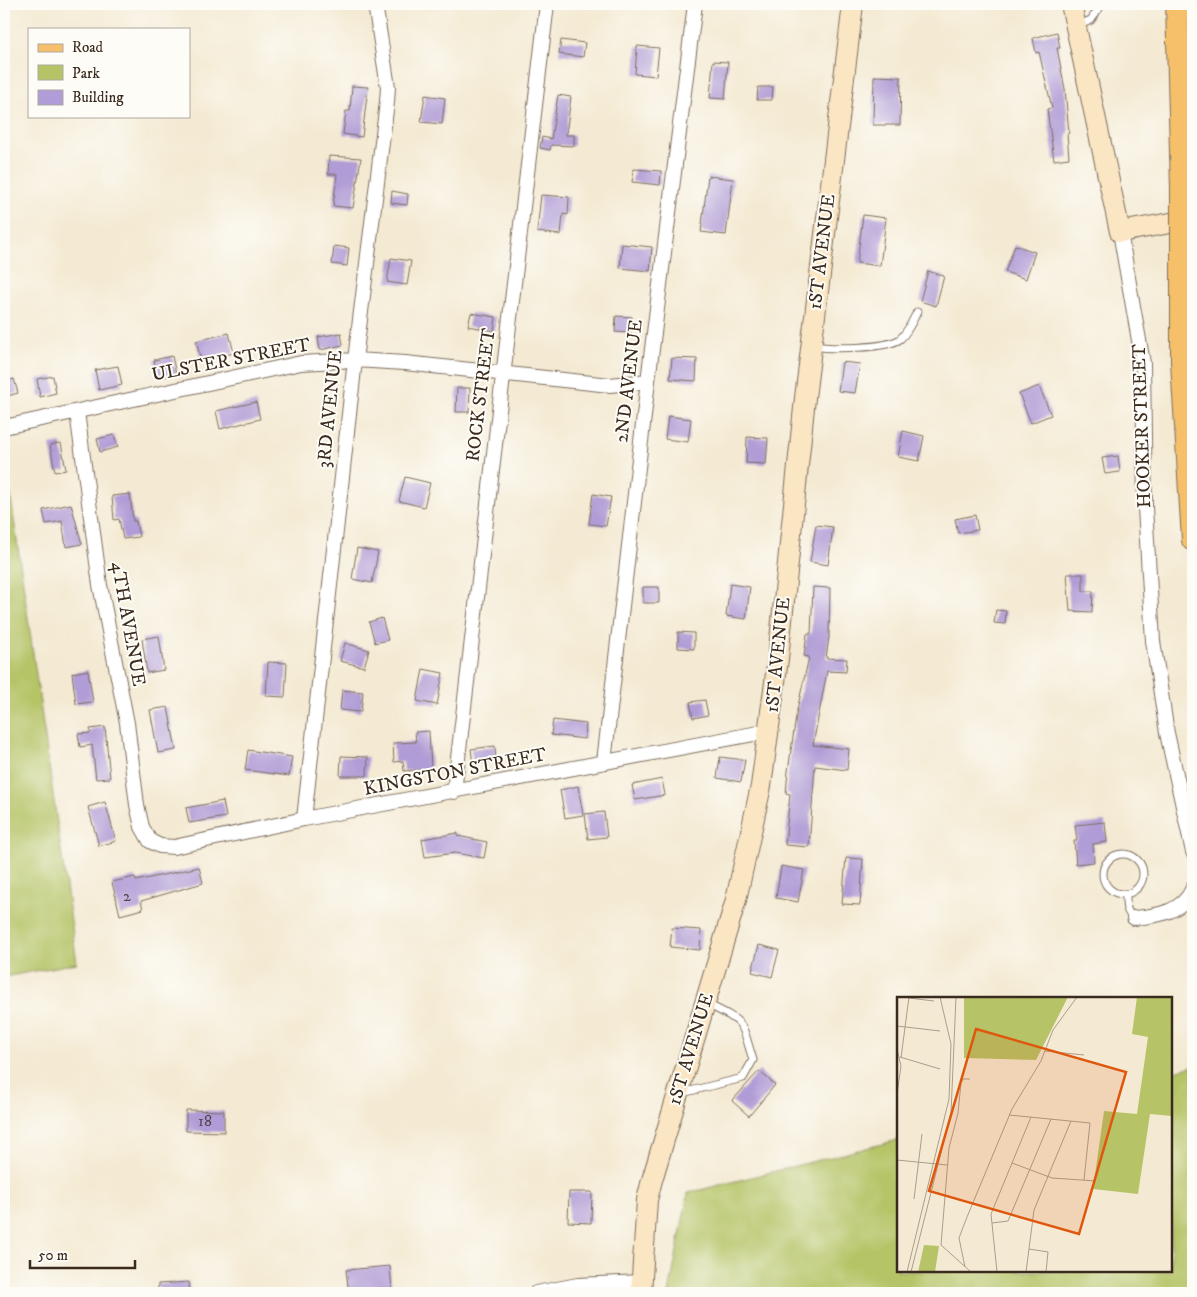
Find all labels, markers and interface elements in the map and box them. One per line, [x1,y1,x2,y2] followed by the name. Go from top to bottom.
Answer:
[28,28,190,118] legend
[72,38,104,57] text: Road
[72,64,101,83] text: Park
[72,88,124,107] text: Building
[804,193,840,311] street label: 1ST AVENUE
[610,318,648,444] street label: 2ND AVENUE
[461,326,501,463] street label: ROCK STREET
[150,333,313,387] street label: ULSTER STREET
[1128,343,1156,508] street label: HOOKER STREET
[312,349,348,469] street label: 3RD AVENUE
[106,560,150,688] street label: 4TH AVENUE
[760,596,796,714] street label: 1ST AVENUE
[362,743,549,801] street label: KINGSTON STREET
[123,886,131,906] house number: 2
[663,990,719,1108] street label: 1ST AVENUE
[897,997,1172,1272] inset map
[198,1111,212,1131] house number: 18
[30,1237,135,1269] scale bar
[38,1246,68,1265] text: 50 m

